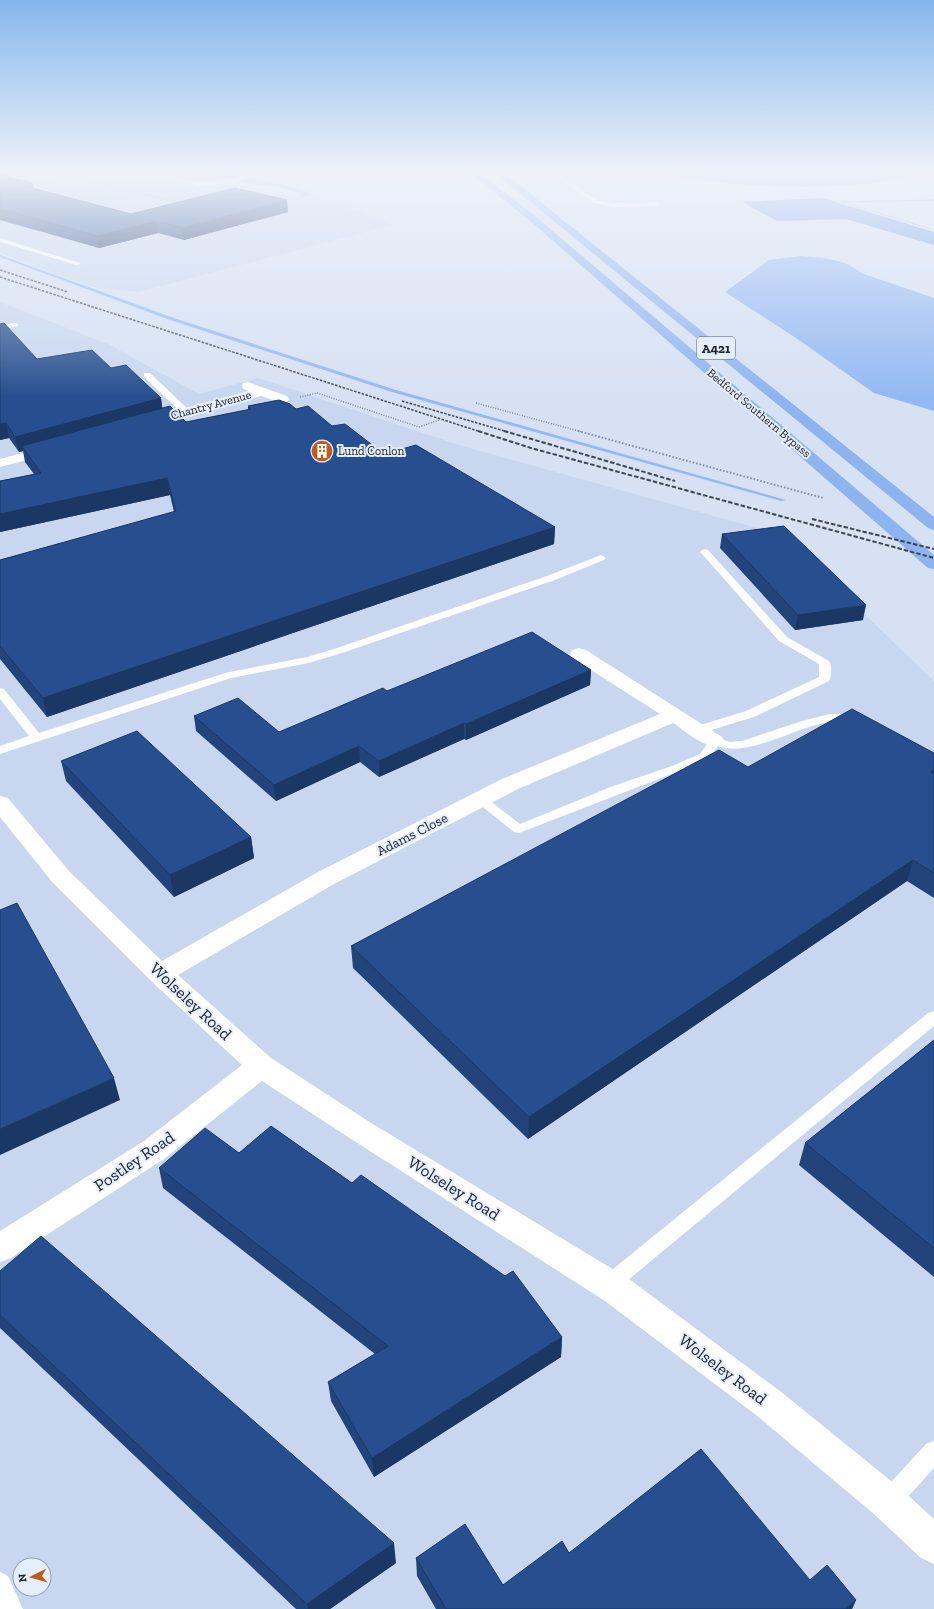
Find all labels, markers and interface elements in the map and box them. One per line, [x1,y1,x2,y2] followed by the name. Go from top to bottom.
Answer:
[697,337,735,359] road number: A421
[704,366,814,460] street label: Bedford Southern Bypass
[169,387,253,422] street label: Chantry Avenue
[309,438,335,464] building icon: Lund Conlon
[338,444,404,458] place label: Lund Conlon
[374,809,451,860] street label: Adams Close
[146,958,237,1044] street label: Wolseley Road
[90,1126,179,1195] street label: Postley Road
[404,1152,504,1225] street label: Wolseley Road
[675,1330,771,1409] street label: Wolseley Road
[12,1557,52,1597] north arrow
[16,1573,29,1583] text: N

